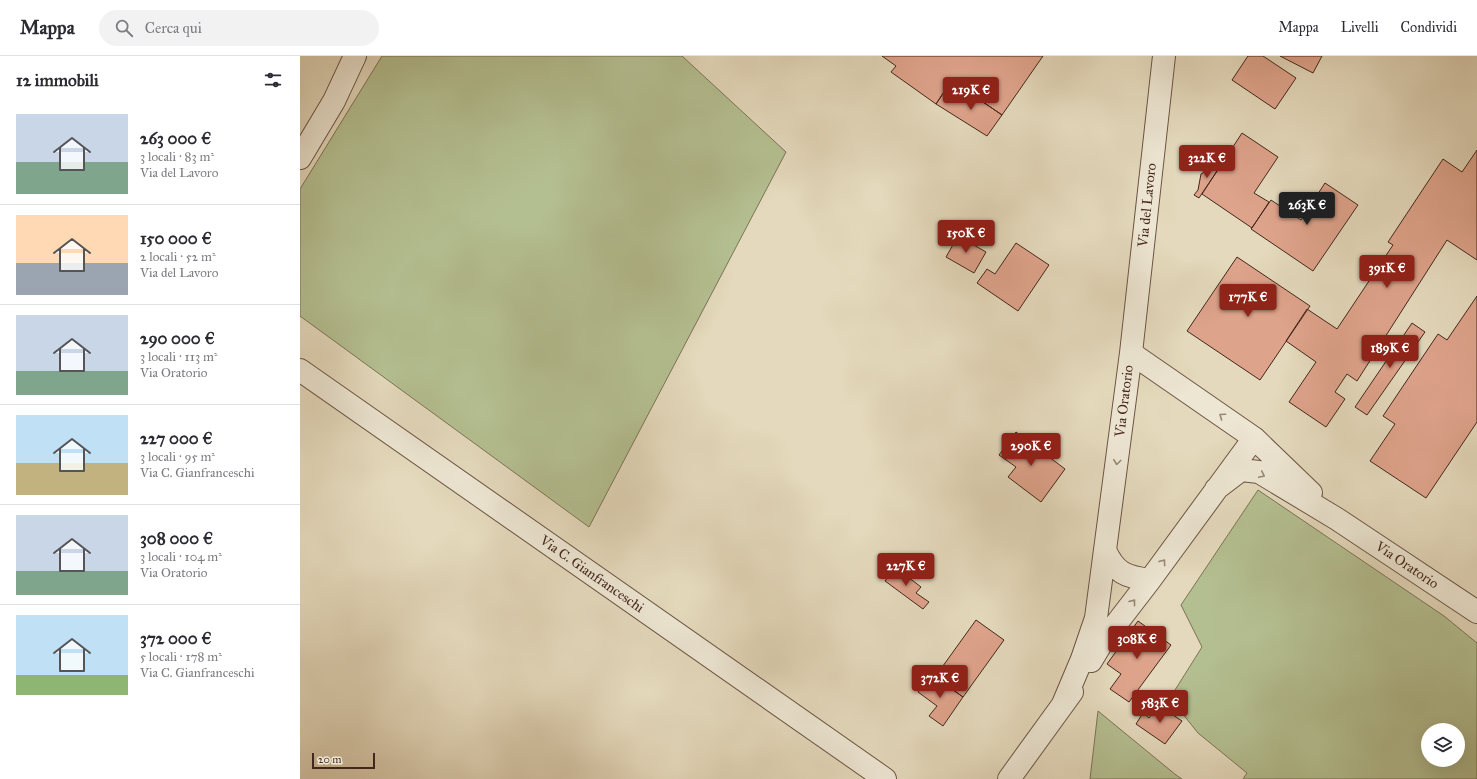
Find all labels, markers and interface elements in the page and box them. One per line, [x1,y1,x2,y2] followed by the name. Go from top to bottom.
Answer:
[99,10,379,46] search box
[20,16,75,39] text: Mappa
[113,17,135,39] icon: search
[145,19,202,37] text: Cerca qui
[1278,19,1319,36] text: Mappa
[1341,19,1379,36] text: Livelli
[1401,19,1457,36] text: Condividi
[262,69,284,91] icon: filters
[16,70,99,91] text: 12 immobili
[938,77,1004,111] pin: 219K €
[952,82,990,98] text: 219K €
[140,128,211,149] text: 263 000 €
[48,130,96,178] icon: home
[1174,145,1240,179] pin: 322K €
[140,149,214,165] text: 3 locali · 83 m²
[1188,150,1226,166] text: 322K €
[1134,162,1160,249] street label: Via del Lavoro
[140,165,218,181] text: Via del Lavoro
[1274,192,1340,226] pin: 263K €
[1288,197,1326,213] text: 263K €
[933,220,999,254] pin: 150K €
[947,225,985,241] text: 150K €
[140,228,212,249] text: 150 000 €
[48,231,96,279] icon: home
[140,249,216,265] text: 2 locali · 52 m²
[1354,255,1420,289] pin: 391K €
[1368,260,1406,276] text: 391K €
[140,265,218,281] text: Via del Lavoro
[1215,284,1281,318] pin: 177K €
[1229,289,1267,305] text: 177K €
[140,328,215,349] text: 290 000 €
[48,331,96,379] icon: home
[1357,335,1423,369] pin: 189K €
[1371,340,1409,356] text: 189K €
[140,349,218,365] text: 3 locali · 113 m²
[1111,364,1137,439] street label: Via Oratorio
[140,365,207,381] text: Via Oratorio
[1219,413,1226,421] one-way arrow
[140,428,213,449] text: 227 000 €
[48,431,96,479] icon: home
[998,433,1064,467] pin: 290K €
[1011,438,1051,454] text: 290K €
[140,449,215,465] text: 3 locali · 95 m²
[1113,458,1122,465] one-way arrow
[140,465,255,481] text: Via C. Gianfranceschi
[1258,470,1265,478] one-way arrow
[140,528,213,549] text: 308 000 €
[48,531,96,579] icon: home
[536,531,648,616] street label: Via C. Gianfranceschi
[1371,537,1442,592] street label: Via Oratorio
[140,549,222,565] text: 3 locali · 104 m²
[873,553,939,587] pin: 227K €
[886,558,926,574] text: 227K €
[1158,559,1166,566] one-way arrow
[140,565,207,581] text: Via Oratorio
[1128,600,1135,607] one-way arrow
[1104,626,1170,660] pin: 308K €
[140,628,212,649] text: 372 000 €
[48,631,96,679] icon: home
[1117,631,1157,647] text: 308K €
[140,649,222,665] text: 5 locali · 178 m²
[140,665,255,681] text: Via C. Gianfranceschi
[907,665,973,699] pin: 372K €
[921,670,959,686] text: 372K €
[1127,690,1193,724] pin: 583K €
[1141,695,1179,711] text: 583K €
[1421,723,1465,767] map controls
[1421,723,1465,767] button: layers
[312,751,375,770] scale bar
[318,753,341,766] text: 20 m

